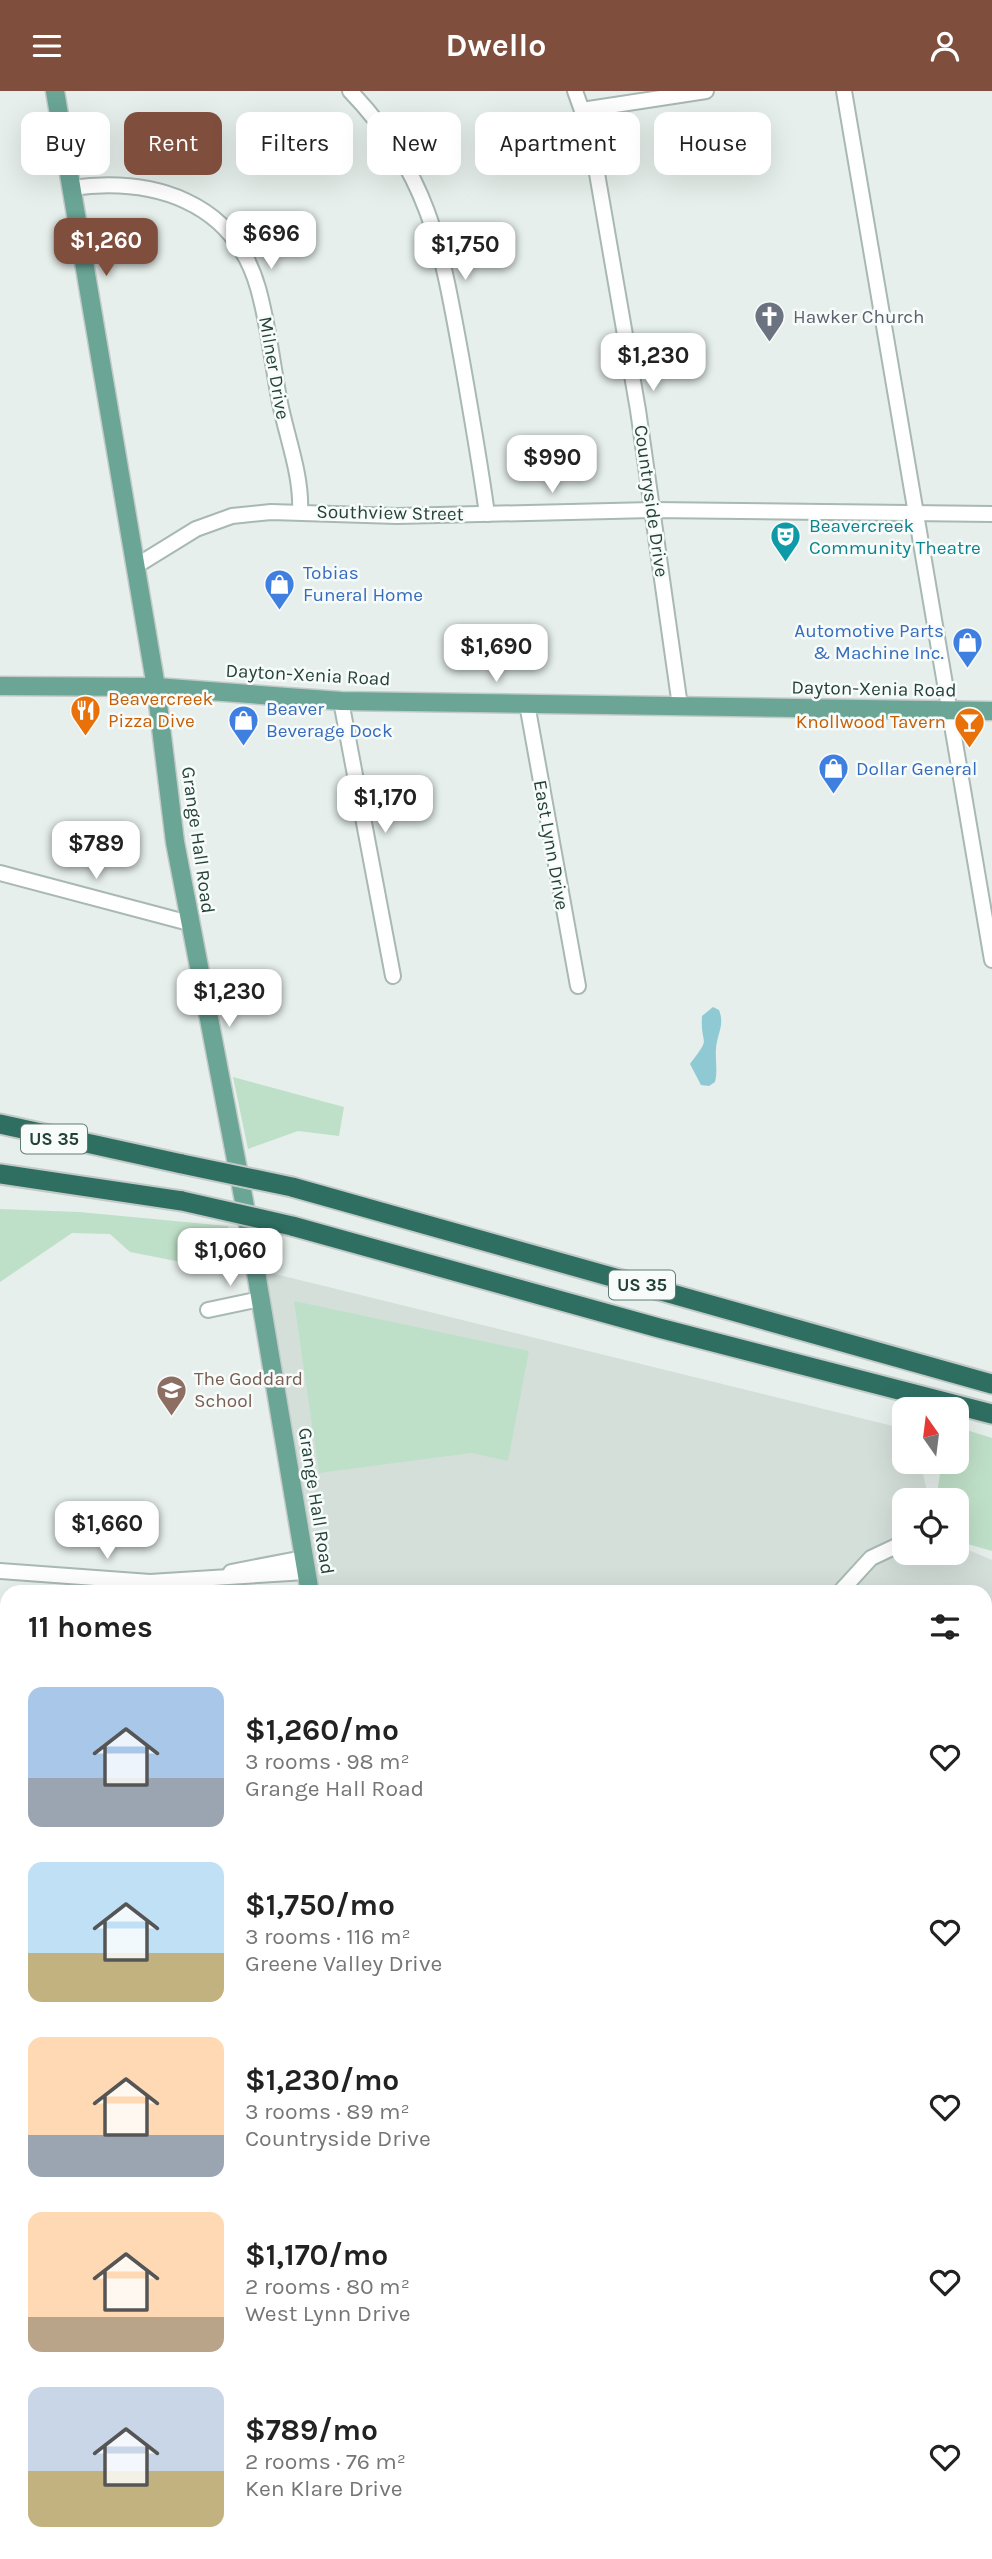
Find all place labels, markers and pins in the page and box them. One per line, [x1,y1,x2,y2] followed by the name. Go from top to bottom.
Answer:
[230,211,312,271] pin: $696
[49,219,163,278] pin: $1,260
[408,223,522,282] pin: $1,750
[753,300,787,344] church icon: Hawker Church
[793,306,925,328] place label: Hawker Church
[596,334,710,393] pin: $1,230
[511,435,593,495] pin: $990
[809,515,981,559] place label: Beavercreek Community Theatre
[769,520,803,564] theatre icon: Beavercreek Community Theatre
[303,562,423,606] place label: Tobias Funeral Home
[263,567,297,611] shop icon: Tobias Funeral Home
[794,620,944,664] place label: Automotive Parts & Machine Inc.
[439,625,553,684] pin: $1,690
[950,625,984,669] shop icon: Automotive Parts & Machine Inc.
[108,688,213,732] place label: Beavercreek Pizza Dive
[68,693,102,737] restaurant icon: Beavercreek Pizza Dive
[266,698,393,742] place label: Beaver Beverage Dock
[226,703,260,747] shop icon: Beaver Beverage Dock
[952,705,986,749] bar icon: Knollwood Tavern
[796,711,946,733] place label: Knollwood Tavern
[816,752,850,796] shop icon: Dollar General
[856,758,977,780] place label: Dollar General
[328,775,442,835] pin: $1,170
[55,821,137,881] pin: $789
[172,969,286,1029] pin: $1,230
[173,1229,287,1288] pin: $1,060
[194,1368,303,1412] place label: The Goddard School
[154,1373,188,1417] school or university icon: The Goddard School
[50,1501,164,1561] pin: $1,660

